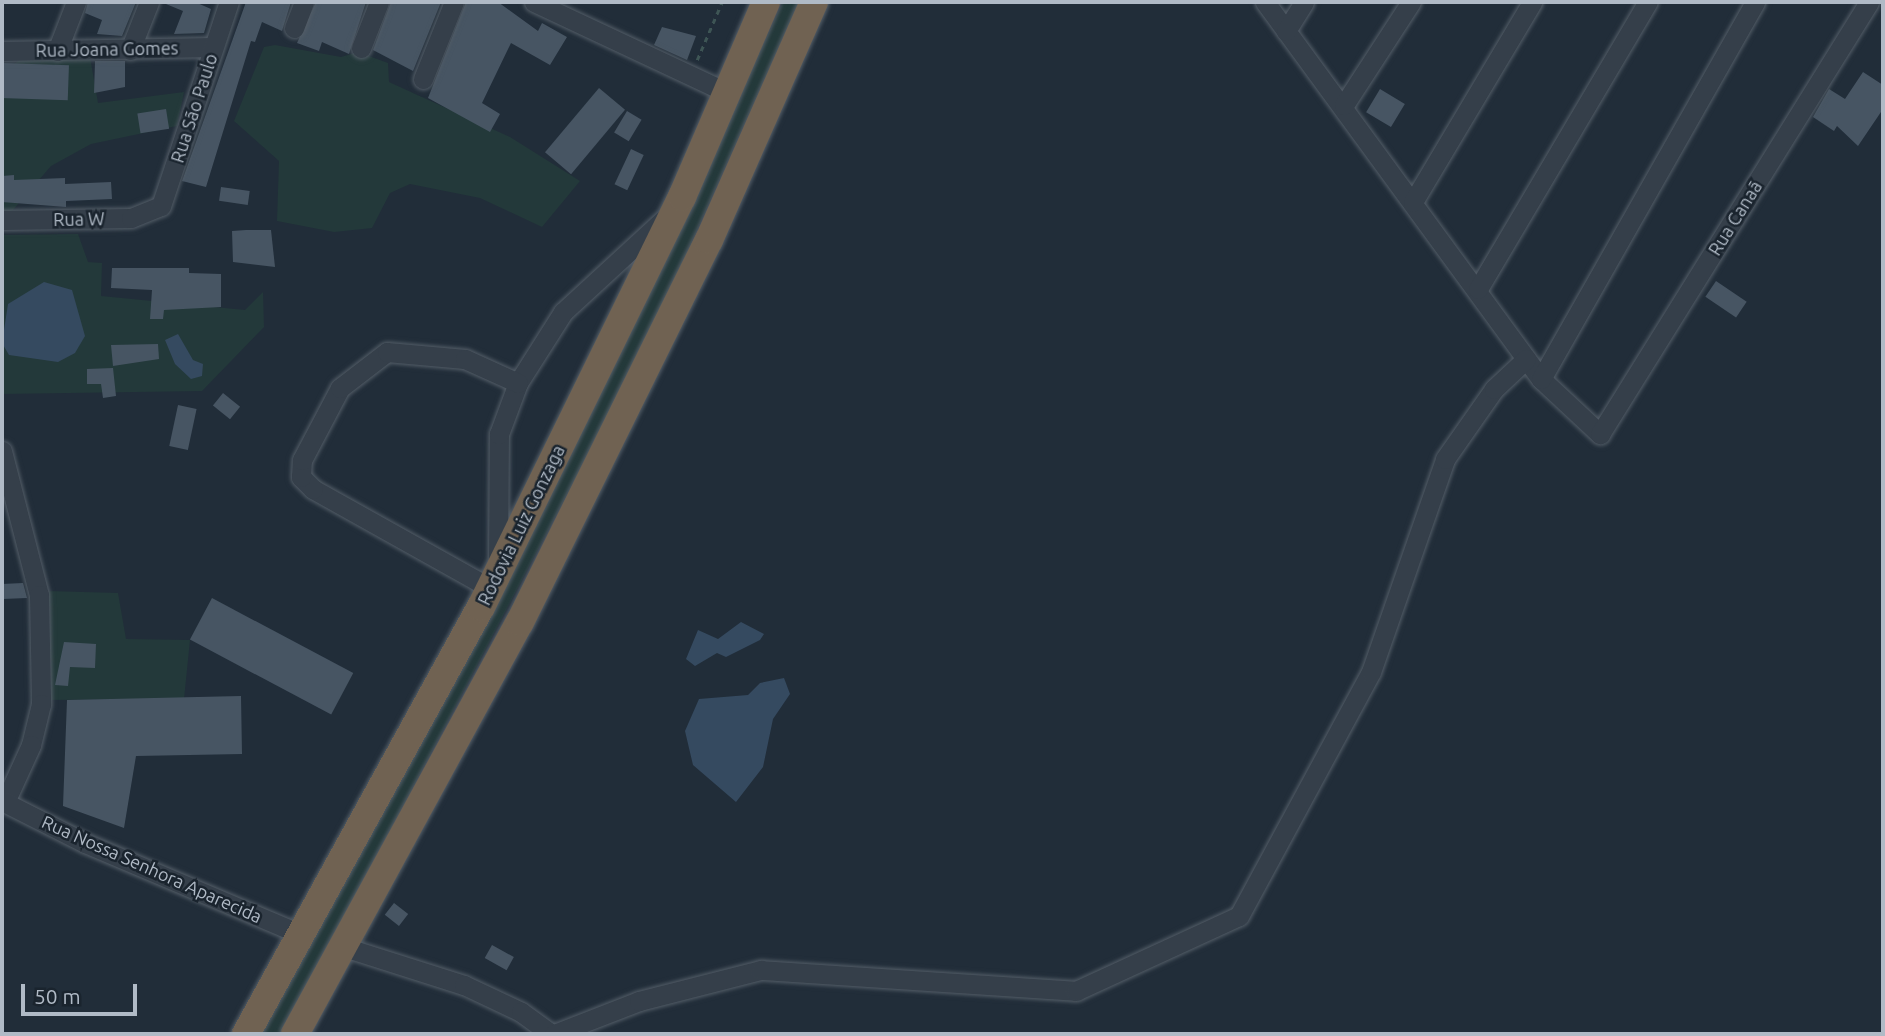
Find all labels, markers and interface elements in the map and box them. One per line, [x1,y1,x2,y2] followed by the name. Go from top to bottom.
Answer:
[35,37,179,61] street label: Rua Joana Gomes
[166,51,222,165] street label: Rua São Paulo
[1704,177,1766,259] street label: Rua Canaã
[53,208,105,230] street label: Rua W
[473,441,569,609] street label: Rodovia Luiz Gonzaga
[39,811,265,927] street label: Rua Nossa Senhora Aparecida
[24,970,140,1014] scale bar
[34,984,81,1008] text: 50 m

